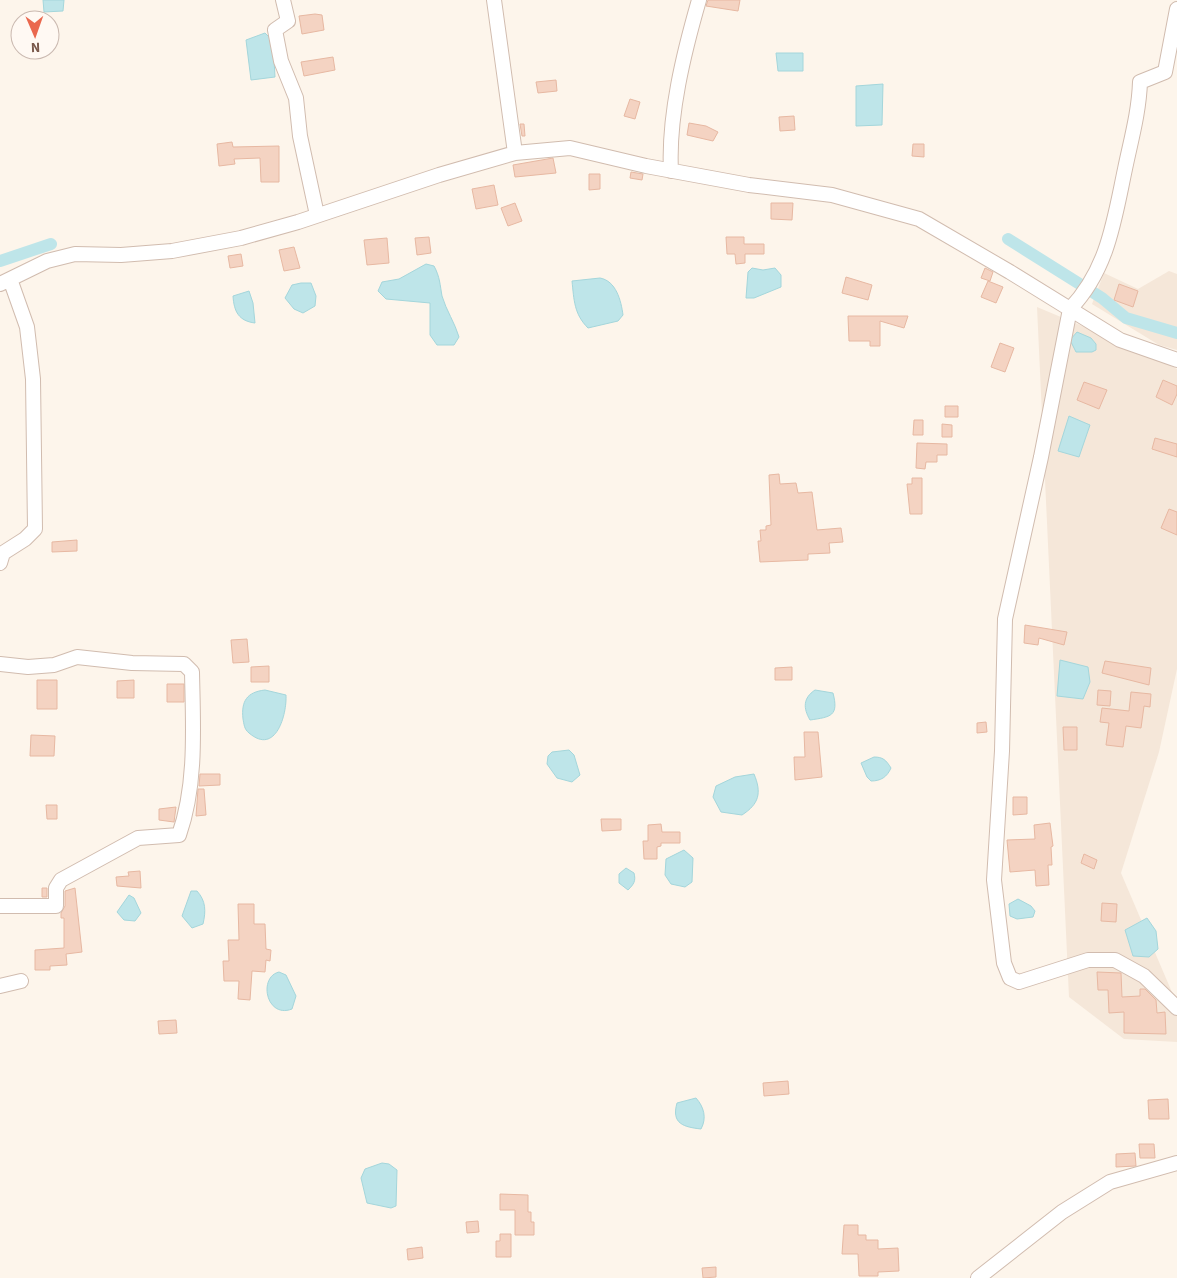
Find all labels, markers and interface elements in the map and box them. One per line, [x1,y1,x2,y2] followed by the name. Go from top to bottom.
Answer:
[10,10,60,60] north arrow
[30,37,40,57] text: N

